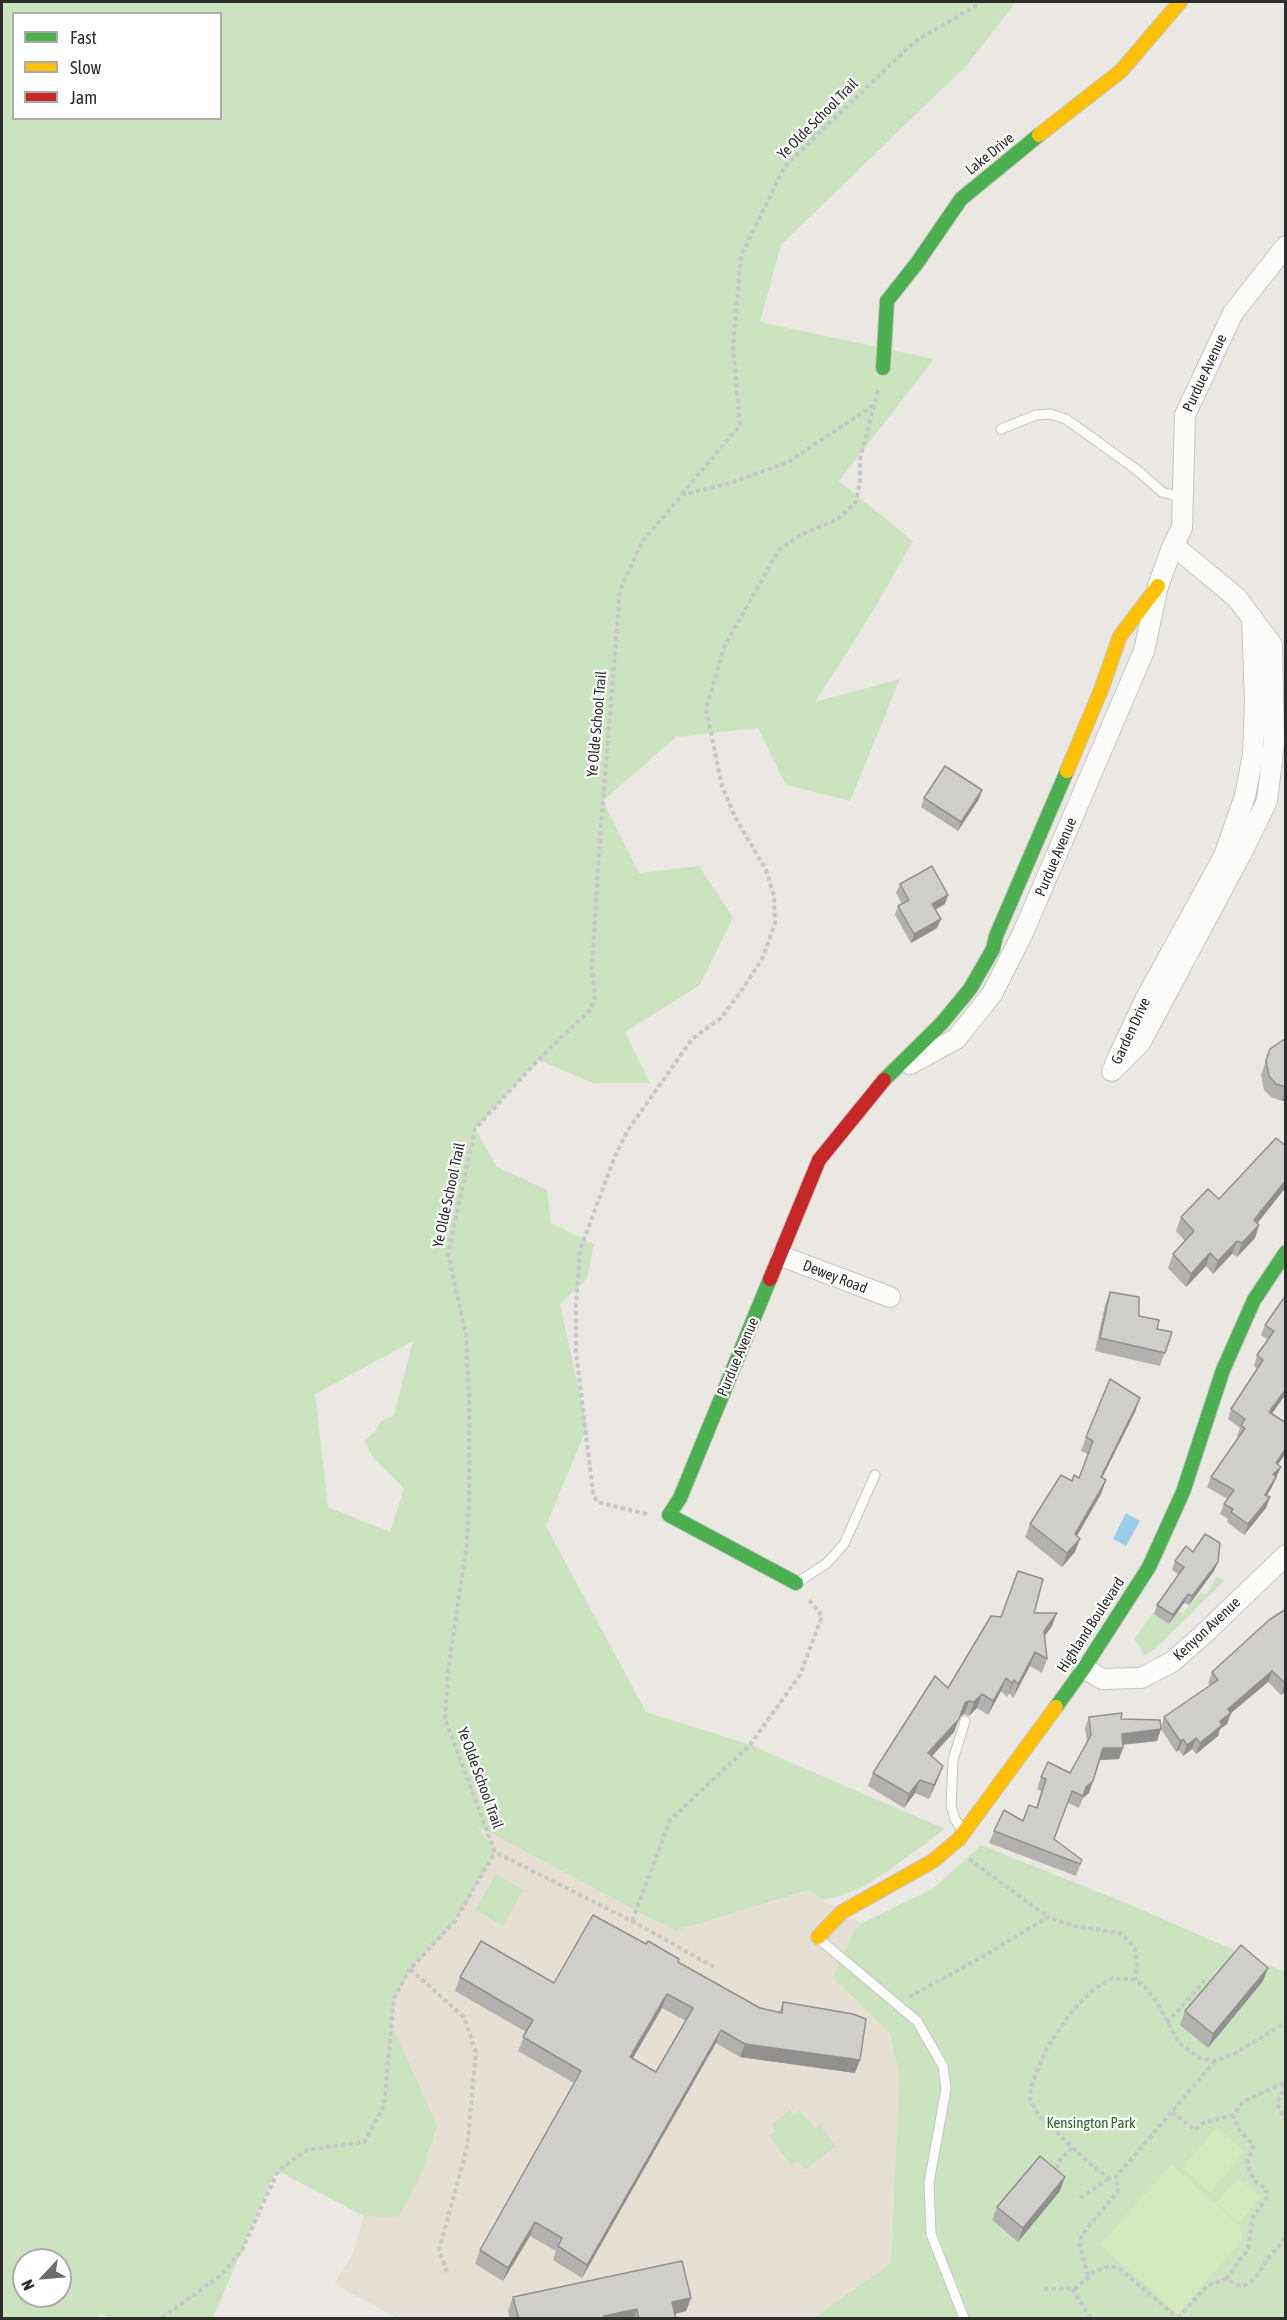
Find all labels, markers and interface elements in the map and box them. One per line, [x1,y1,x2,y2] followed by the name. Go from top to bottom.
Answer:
[12,12,222,120] legend
[70,27,97,48] text: Fast
[70,57,101,78] text: Slow
[774,75,862,163] street label: Ye Olde School Trail
[70,87,97,108] text: Jam
[962,129,1018,179] street label: Lake Drive
[1179,331,1231,415] street label: Purdue Avenue
[583,670,611,778] street label: Ye Olde School Trail
[1031,815,1081,899] street label: Purdue Avenue
[1108,995,1154,1067] street label: Garden Drive
[429,1141,469,1249] street label: Ye Olde School Trail
[800,1257,870,1297] street label: Dewey Road
[713,1315,763,1399] street label: Purdue Avenue
[1054,1574,1128,1676] street label: Highland Boulevard
[1170,1593,1244,1665] street label: Kenyon Avenue
[453,1725,507,1831] street label: Ye Olde School Trail
[1046,2114,1136,2132] park label: Kensington Park
[12,2248,72,2308] north arrow
[17,2277,38,2293] text: N

